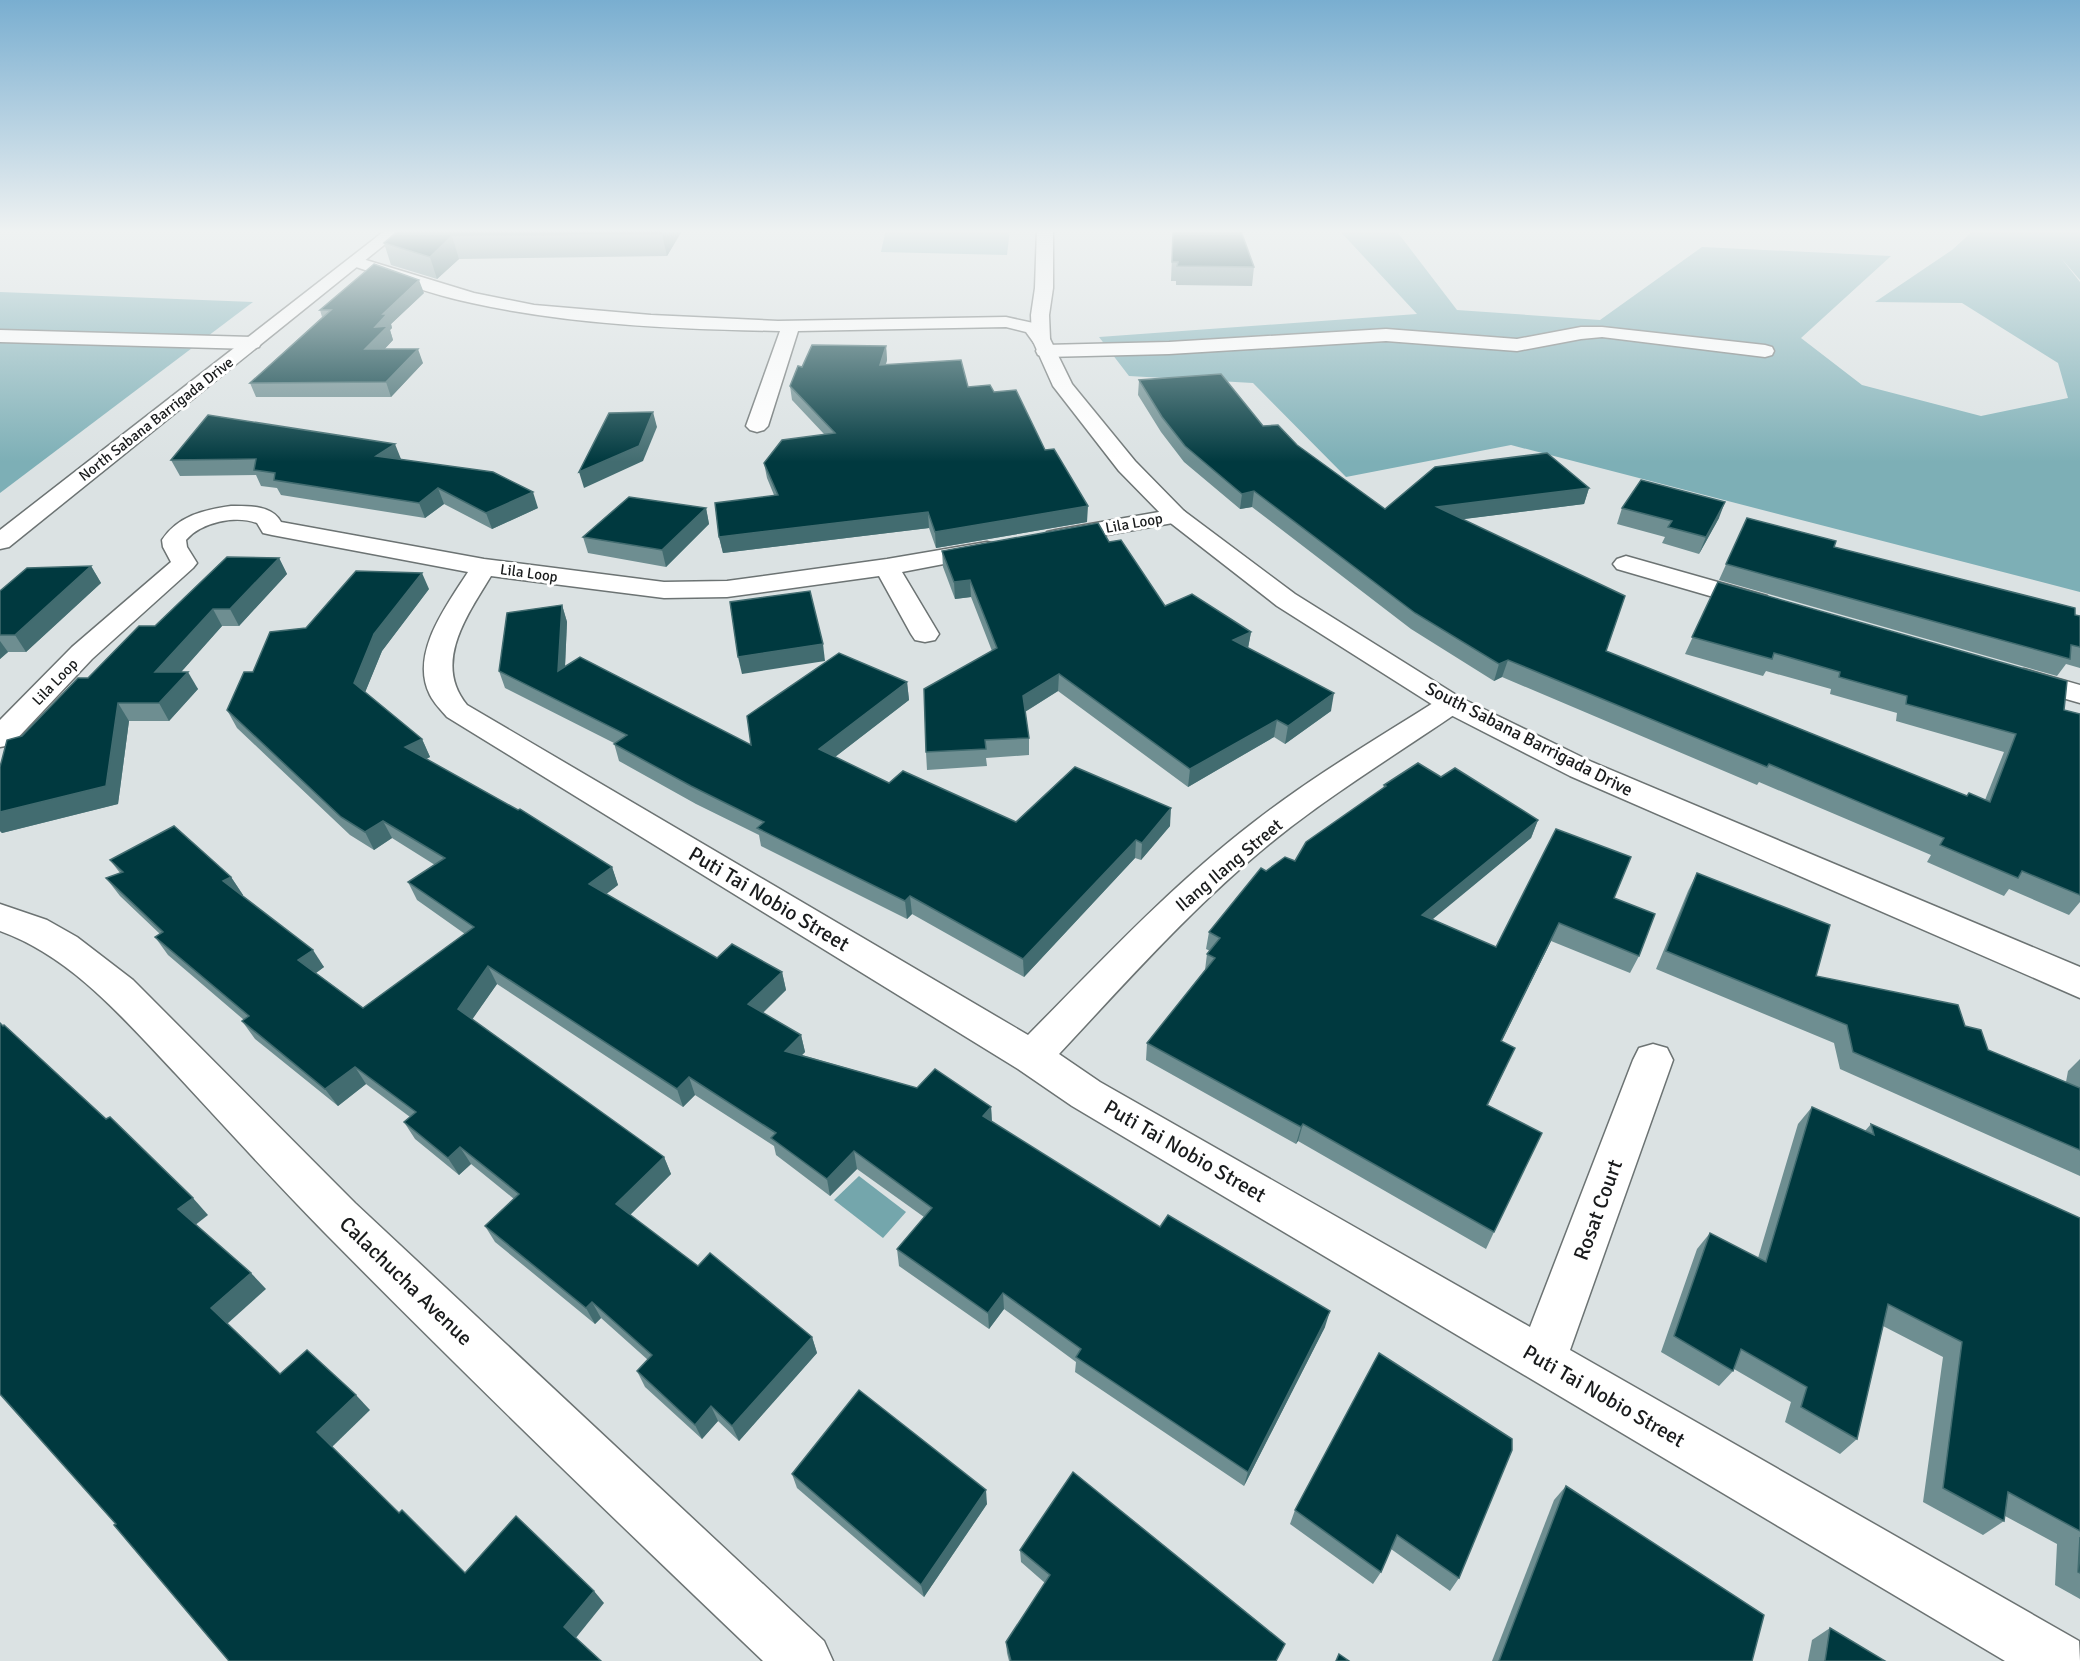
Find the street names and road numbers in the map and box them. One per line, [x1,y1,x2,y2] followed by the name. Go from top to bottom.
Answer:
[75,353,237,485] street label: North Sabana Barrigada Drive
[1104,509,1164,537] street label: Lila Loop
[499,560,559,586] street label: Lila Loop
[28,655,82,709] street label: Lila Loop
[1422,677,1636,801] street label: South Sabana Barrigada Drive
[1171,814,1287,916] street label: Ilang Ilang Street
[684,841,854,957] street label: Puti Tai Nobio Street
[1099,1094,1271,1208] street label: Puti Tai Nobio Street
[1568,1156,1628,1264] street label: Rosat Court
[334,1211,478,1351] street label: Calachucha Avenue
[1518,1339,1690,1453] street label: Puti Tai Nobio Street

